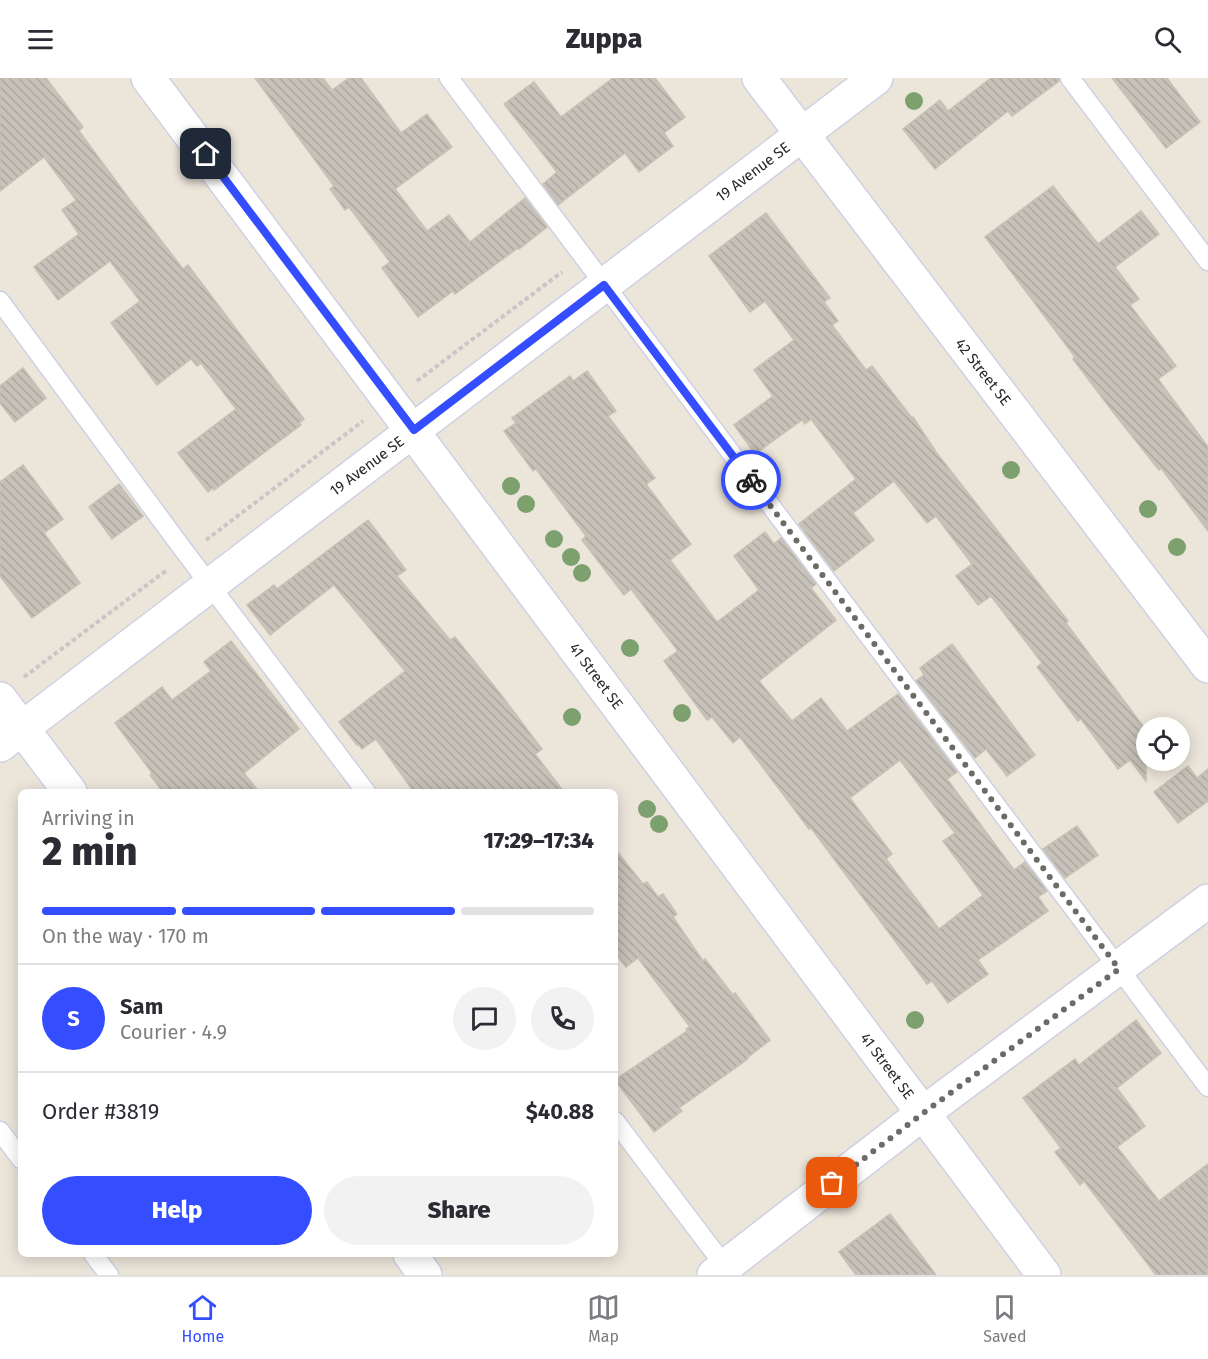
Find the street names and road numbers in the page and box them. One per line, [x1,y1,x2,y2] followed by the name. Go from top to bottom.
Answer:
[712,138,794,206] street label: 19 Avenue SE
[951,335,1015,409] street label: 42 Street SE
[326,432,408,500] street label: 19 Avenue SE
[565,639,627,713] street label: 41 Street SE
[856,1029,918,1103] street label: 41 Street SE

